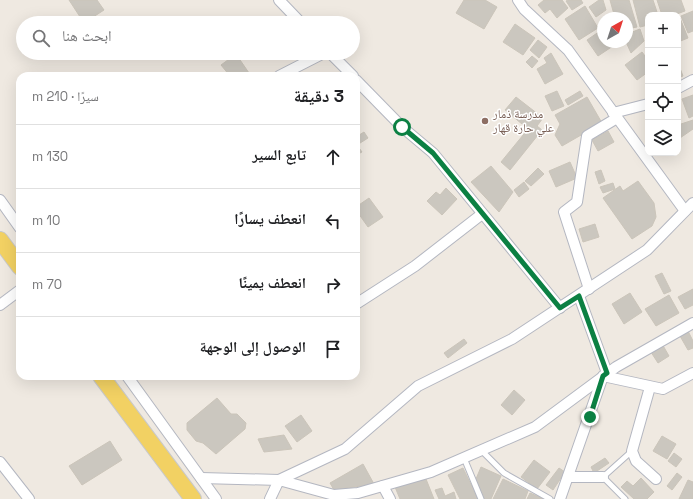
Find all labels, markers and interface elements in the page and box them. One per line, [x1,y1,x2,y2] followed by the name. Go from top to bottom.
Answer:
[597,12,633,48] north arrow
[645,12,681,156] map controls
[645,12,681,48] button: +
[16,16,360,60] search box
[62,26,112,45] text: ابحث هنا
[30,27,52,49] icon: search
[645,48,681,84] button: −
[645,84,681,120] button: locate
[294,85,344,107] text: 3 دقيقة
[32,88,99,105] text: سيرًا · 210 m
[492,106,554,138] place label: مدرسة ذمار علي حارة قهار
[480,116,490,126] marker: مدرسة ذمار علي حارة قهار
[393,118,411,136] route start
[645,120,681,156] button: layers
[252,145,306,164] text: تابع السير
[322,146,344,168] icon: ahead
[32,148,68,165] text: 130 m
[234,209,306,228] text: انعطف يسارًا
[322,210,344,232] icon: left
[32,212,60,229] text: 10 m
[239,273,306,292] text: انعطف يمينًا
[322,274,344,296] icon: right
[32,276,62,293] text: 70 m
[200,337,306,356] text: الوصول إلى الوجهة
[322,338,344,360] icon: arrive
[581,408,599,426] route end

